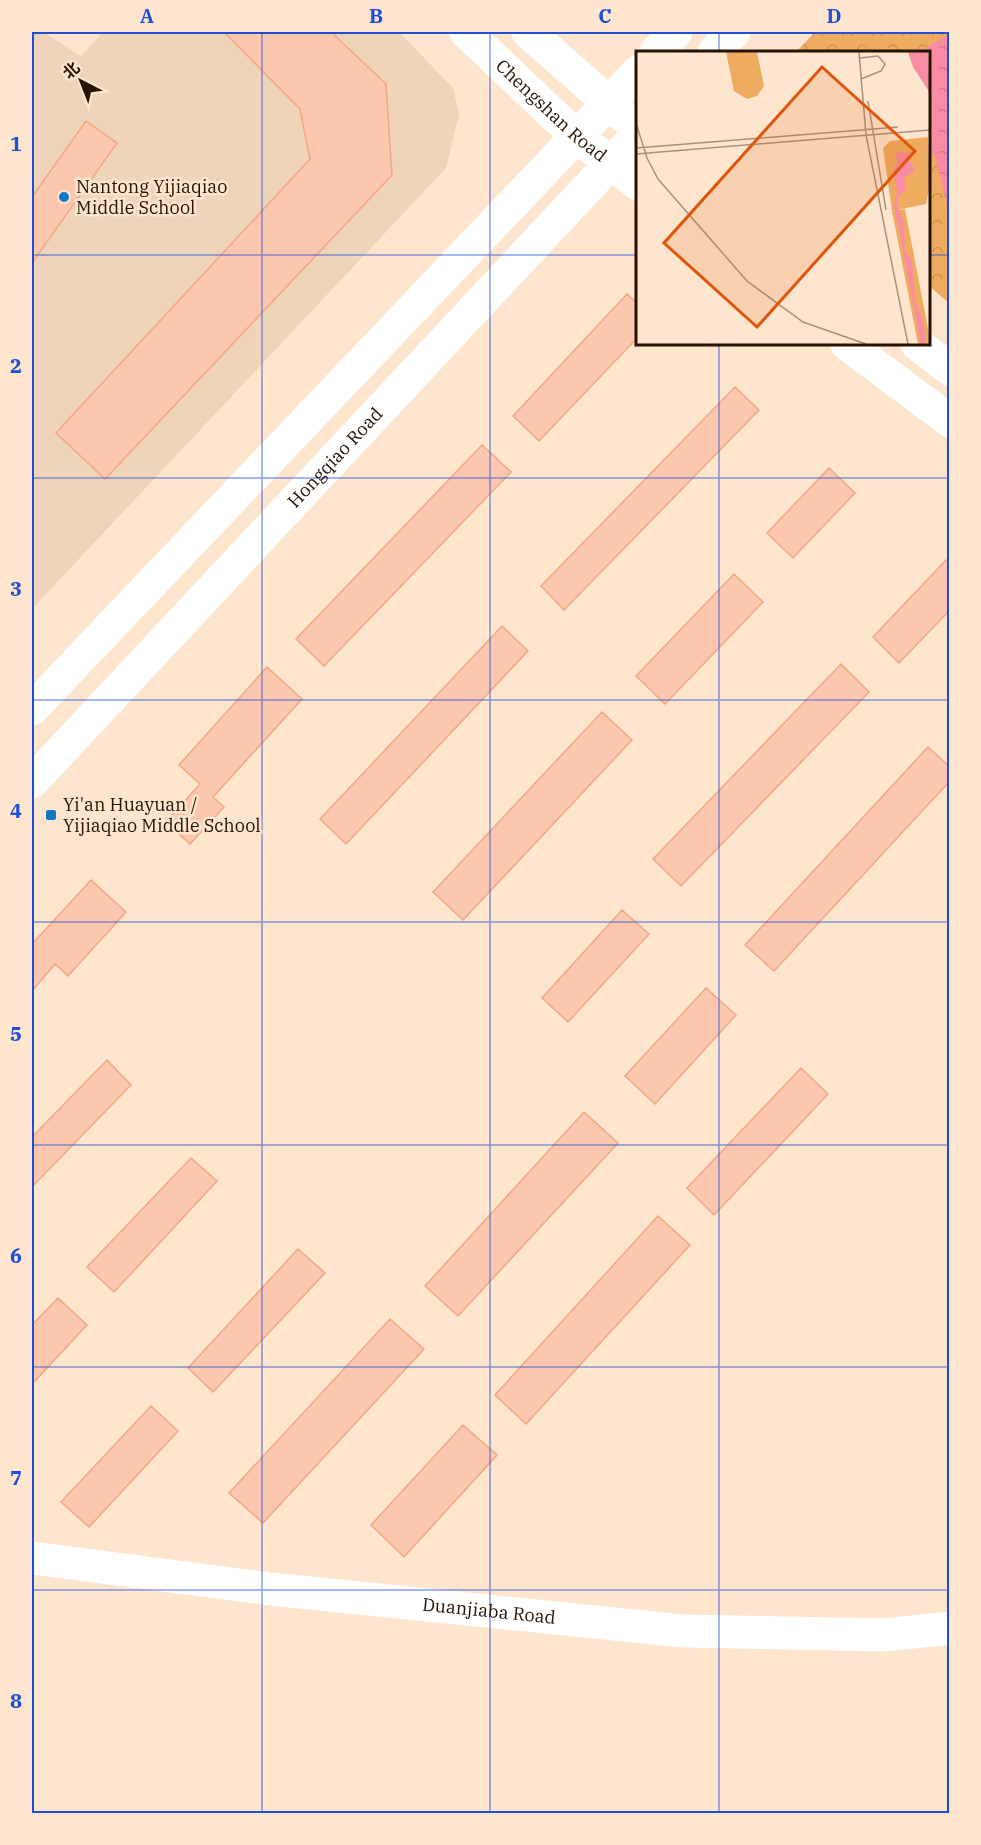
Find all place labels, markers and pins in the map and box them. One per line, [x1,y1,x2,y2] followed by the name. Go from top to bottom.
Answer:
[76,175,227,219] place label: Nantong Yijiaqiao Middle School
[57,190,71,204] marker: Nantong Yijiaqiao Middle School
[63,793,261,837] place label: Yi'an Huayuan / Yijiaqiao Middle School
[44,808,58,822] marker: Yi'an Huayuan / Yijiaqiao Middle School

